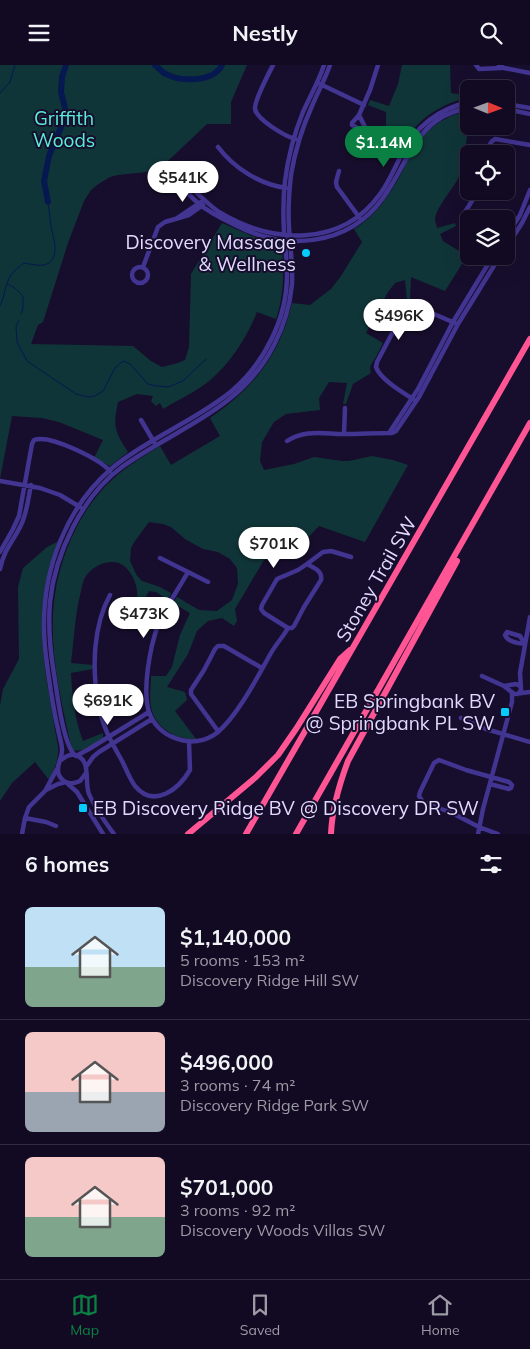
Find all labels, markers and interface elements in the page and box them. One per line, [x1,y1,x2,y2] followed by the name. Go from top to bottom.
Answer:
[25,19,53,47] icon: menu
[232,19,298,47] text: Nestly
[477,19,505,47] icon: search
[460,80,515,135] north arrow
[460,80,515,265] map controls
[33,106,95,152] park label: Griffith Woods
[343,126,425,168] pin: $1.14M
[356,132,412,152] text: $1.14M
[460,145,515,200] button: locate
[148,161,218,203] pin: $541K
[158,167,208,187] text: $541K
[460,210,515,265] button: layers
[125,230,296,276] place label: Discovery Massage & Wellness
[300,247,312,259] marker: Discovery Massage & Wellness
[364,299,434,341] pin: $496K
[374,305,424,325] text: $496K
[330,512,422,646] street label: Stoney Trail SW
[239,527,309,569] pin: $701K
[249,533,299,553] text: $701K
[109,597,179,639] pin: $473K
[119,603,169,623] text: $473K
[73,683,143,726] pin: $691K
[305,689,496,735] place label: EB Springbank BV @ Springbank PL SW
[83,690,133,710] text: $691K
[499,706,511,718] marker: EB Springbank BV @ Springbank PL SW
[93,796,479,820] place label: EB Discovery Ridge BV @ Discovery DR SW
[77,802,89,814] marker: EB Discovery Ridge BV @ Discovery DR SW
[477,850,505,878] icon: filters
[25,851,109,877] text: 6 homes
[180,924,291,950] text: $1,140,000
[65,927,125,987] icon: home
[180,950,305,970] text: 5 rooms · 153 m²
[180,970,359,990] text: Discovery Ridge Hill SW
[180,1049,273,1075] text: $496,000
[65,1052,125,1112] icon: home
[180,1075,295,1095] text: 3 rooms · 74 m²
[180,1095,369,1115] text: Discovery Ridge Park SW
[180,1174,273,1200] text: $701,000
[65,1177,125,1237] icon: home
[180,1200,295,1220] text: 3 rooms · 92 m²
[180,1220,385,1240] text: Discovery Woods Villas SW
[70,1291,99,1339] tab: Map
[240,1291,280,1339] tab: Saved
[421,1291,460,1339] tab: Home

